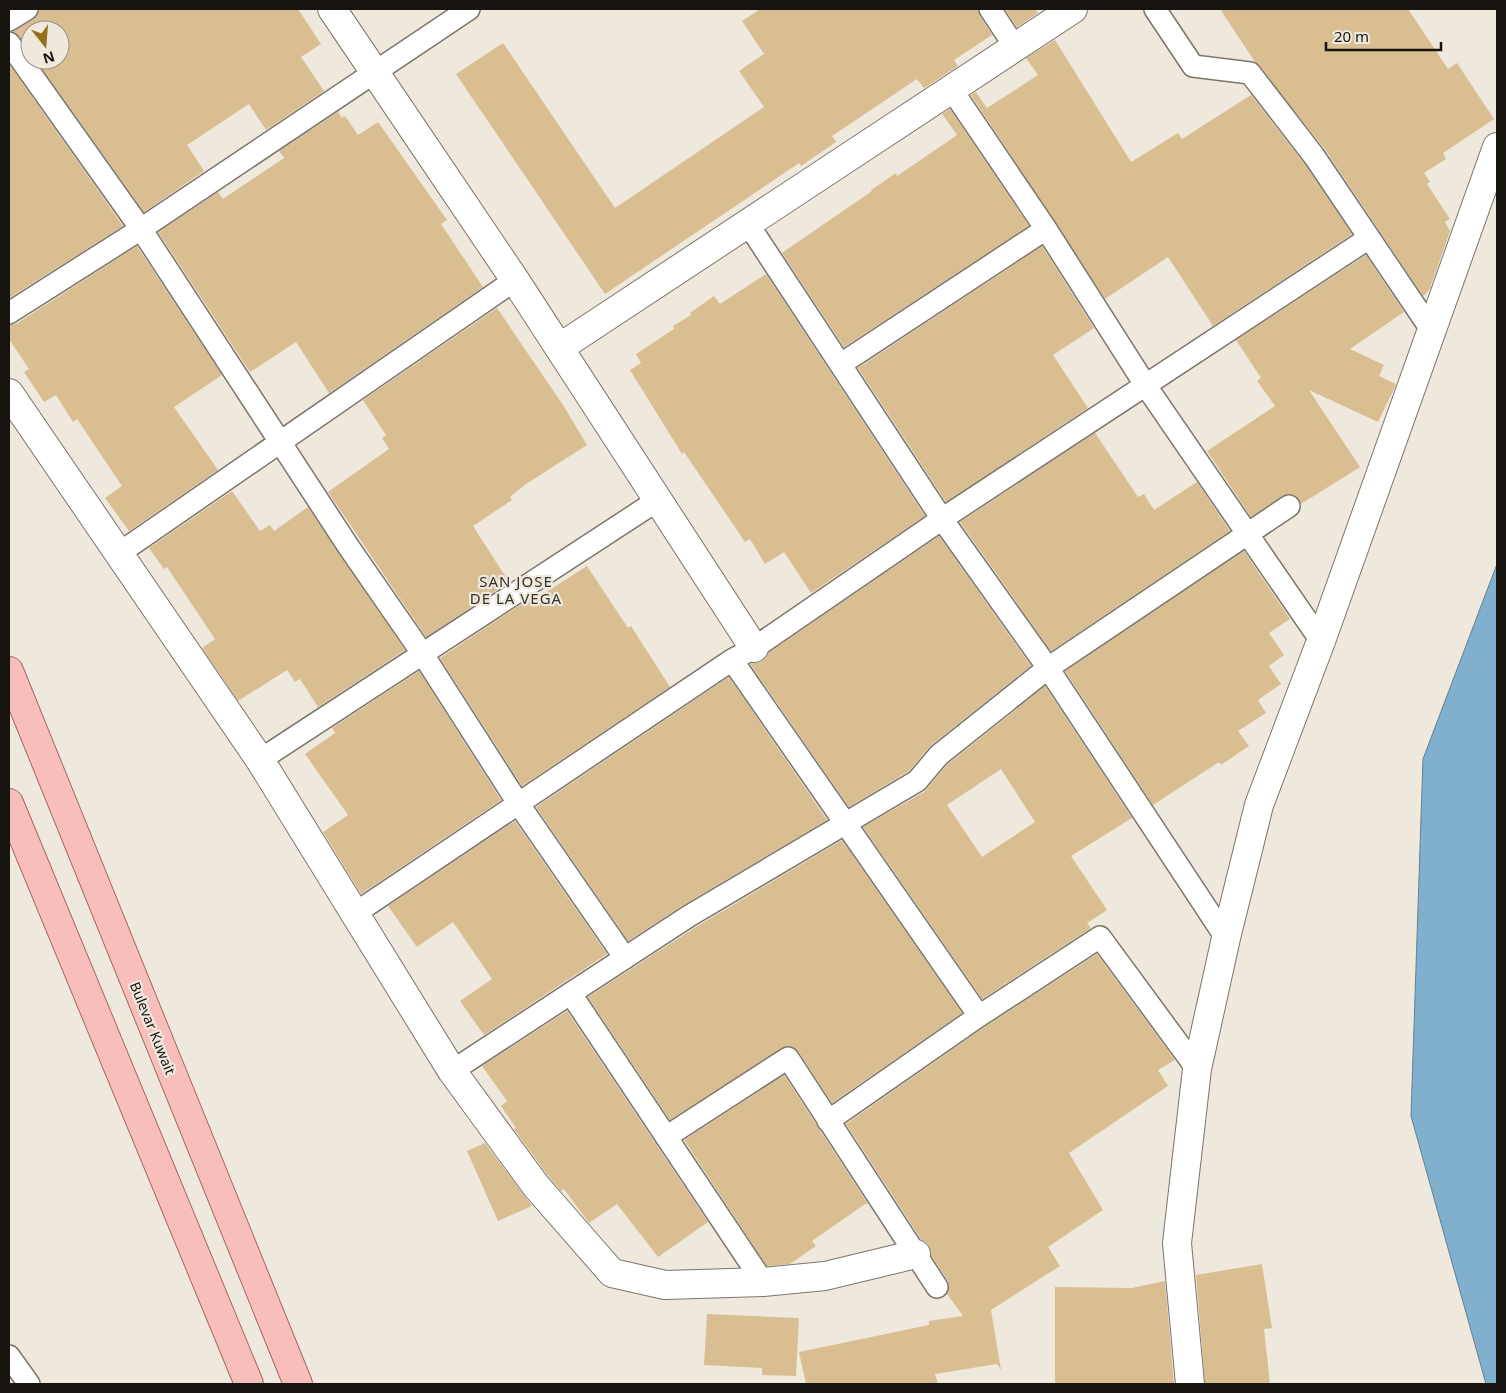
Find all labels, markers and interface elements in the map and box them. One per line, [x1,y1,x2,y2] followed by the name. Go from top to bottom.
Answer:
[20,20,70,70] north arrow
[1326,20,1441,52] scale bar
[1334,26,1369,46] text: 20 m
[41,47,57,69] text: N
[470,571,562,608] district label: SAN JOSE DE LA VEGA
[126,979,180,1077] street label: Bulevar Kuwait

